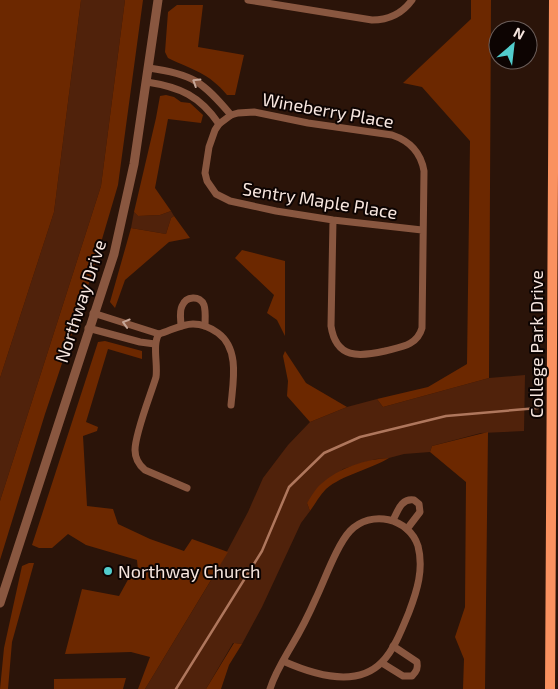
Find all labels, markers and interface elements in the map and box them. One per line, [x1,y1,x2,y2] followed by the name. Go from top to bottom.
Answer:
[488,20,538,70] north arrow
[511,23,528,43] text: N
[193,78,202,88] one-way arrow
[260,88,396,132] street label: Wineberry Place
[241,177,399,223] street label: Sentry Maple Place
[50,237,110,365] street label: Northway Drive
[525,270,547,418] street label: College Park Drive
[123,319,131,329] one-way arrow
[118,560,260,582] place label: Northway Church
[102,565,114,577] marker: Northway Church

